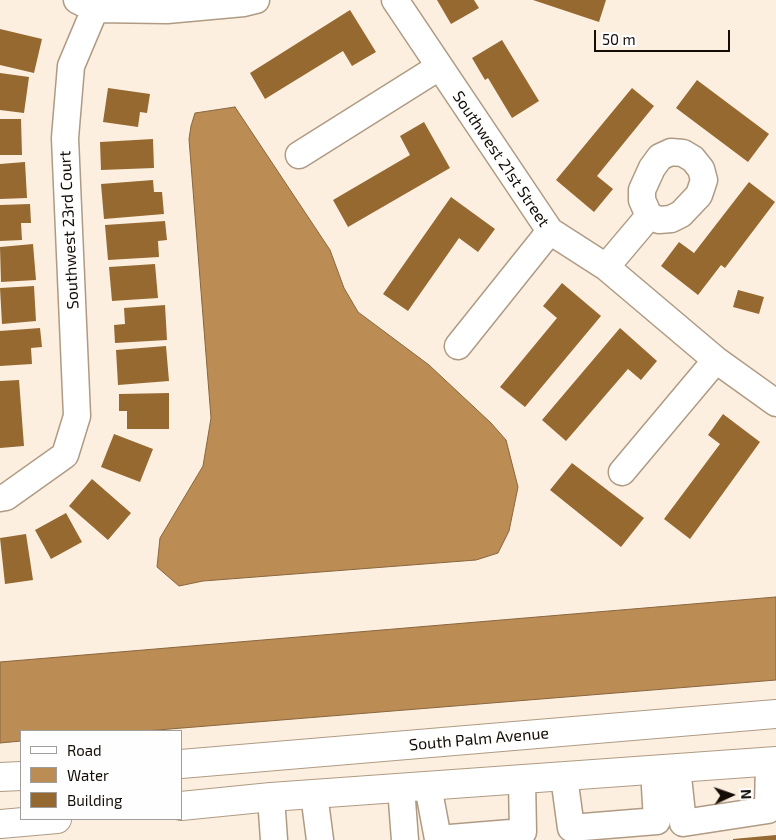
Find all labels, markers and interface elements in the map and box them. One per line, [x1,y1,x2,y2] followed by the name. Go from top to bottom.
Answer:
[596,20,732,52] scale bar
[602,30,636,48] text: 50 m
[448,87,554,231] street label: Southwest 21st Street
[55,150,83,310] street label: Southwest 23rd Court
[408,723,550,755] street label: South Palm Avenue
[20,730,182,820] legend
[67,741,102,759] text: Road
[67,766,109,784] text: Water
[706,770,756,820] north arrow
[738,789,755,800] text: N
[67,791,122,809] text: Building

